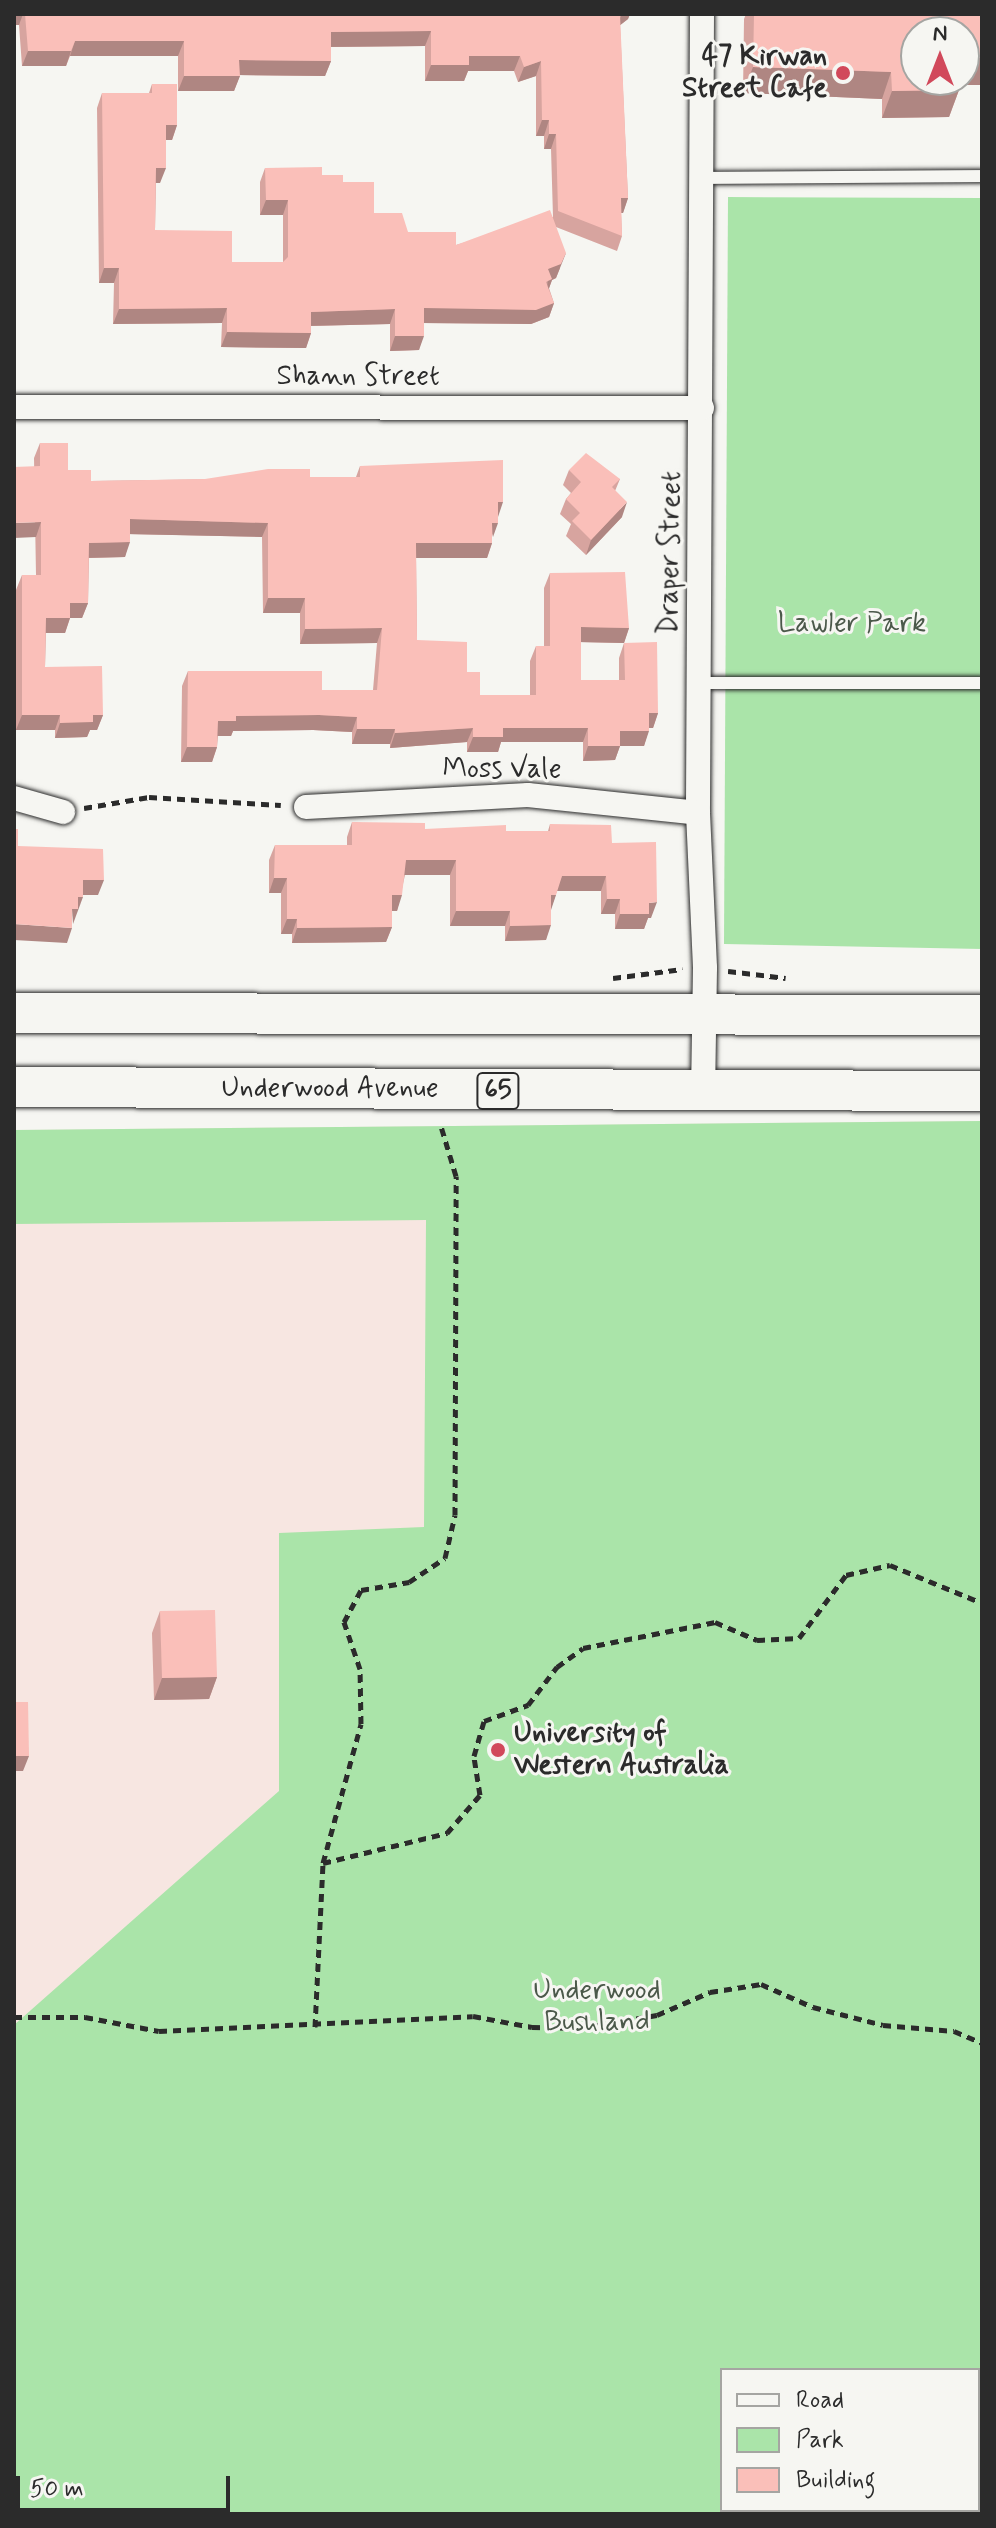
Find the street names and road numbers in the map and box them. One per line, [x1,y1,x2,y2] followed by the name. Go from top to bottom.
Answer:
[274,360,442,394] street label: Shann Street
[653,468,689,638] street label: Draper Street
[442,753,562,787] street label: Moss Vale
[476,1069,520,1113] road number: 65
[219,1072,441,1106] street label: Underwood Avenue

